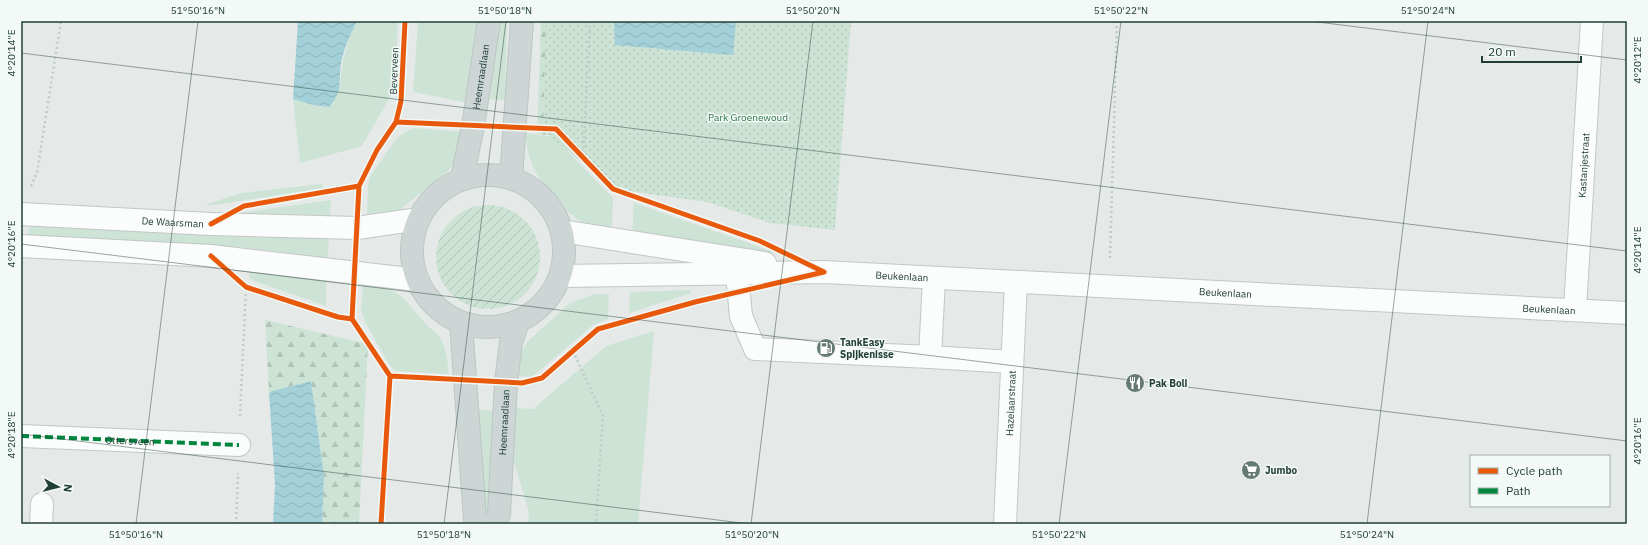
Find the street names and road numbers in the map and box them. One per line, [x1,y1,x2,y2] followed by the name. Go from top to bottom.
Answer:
[469,43,492,110] street label: Heemraadlaan
[387,47,401,95] street label: Beverveen
[1575,132,1592,198] street label: Kastanjestraat
[141,214,204,230] street label: De Waarsman
[875,268,929,284] street label: Beukenlaan
[1199,285,1252,300] street label: Beukenlaan
[1522,301,1576,317] street label: Beukenlaan
[1003,370,1019,436] street label: Hazelaarstraat
[496,389,512,456] street label: Heemraadlaan
[105,433,155,448] street label: Ottersveen

